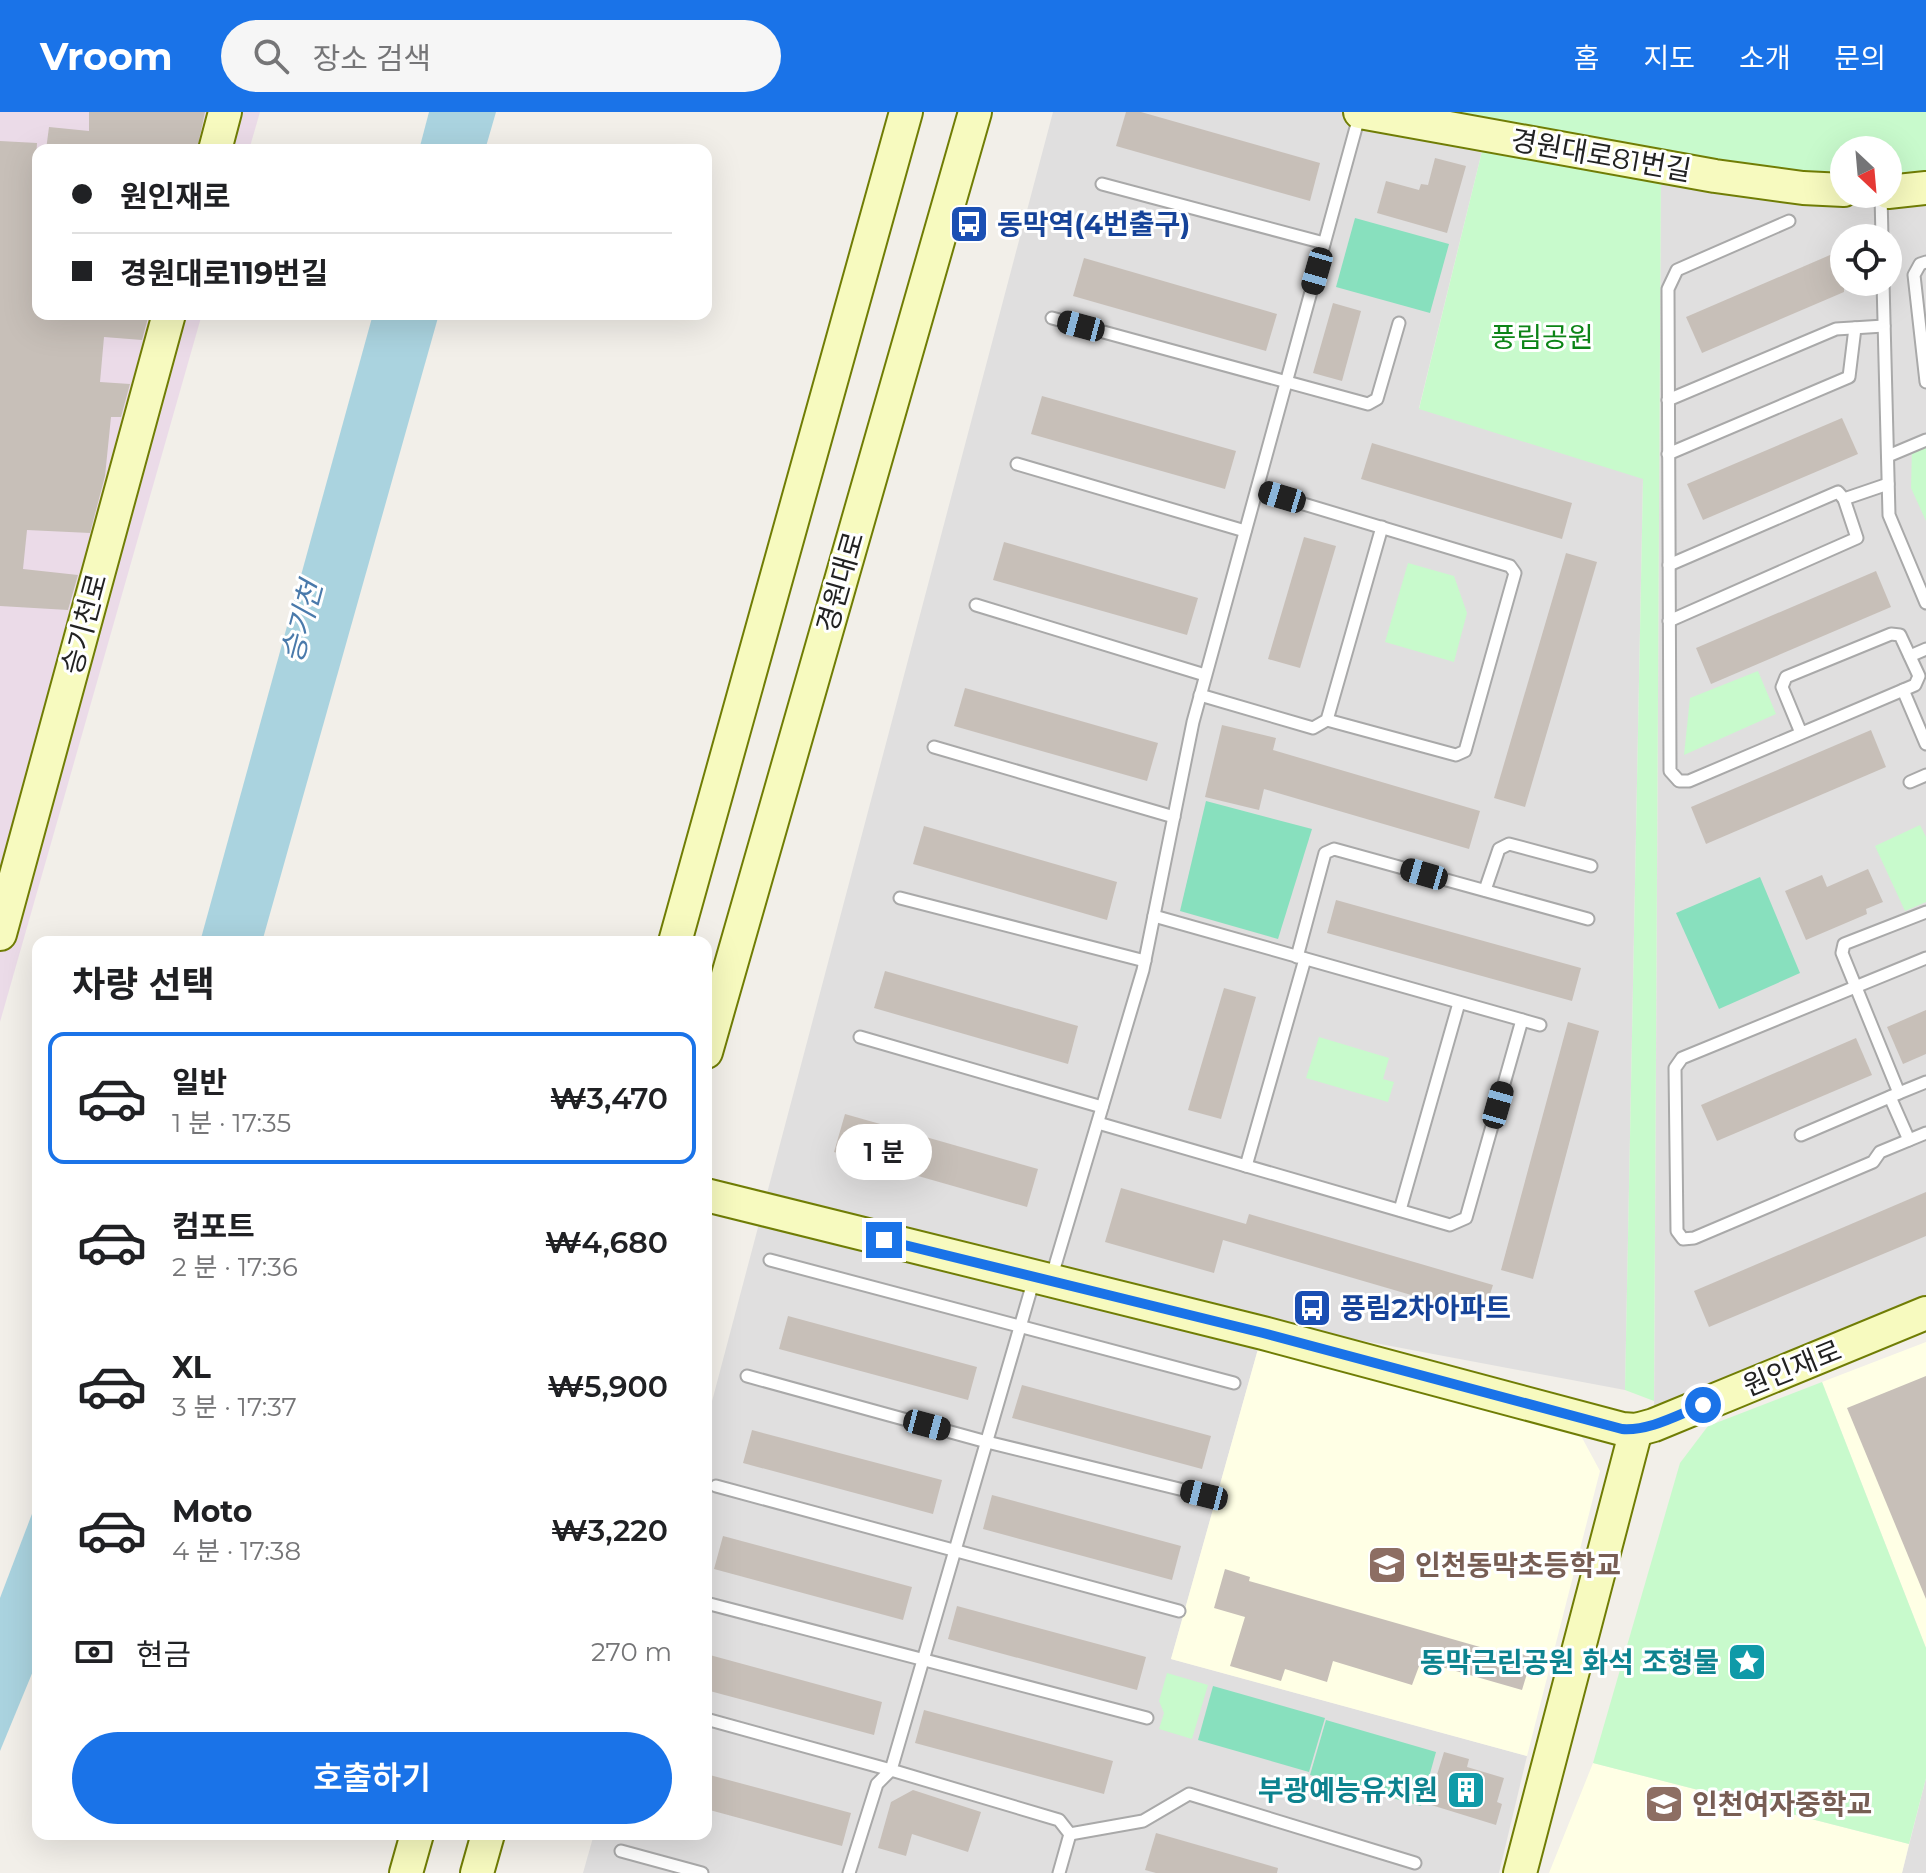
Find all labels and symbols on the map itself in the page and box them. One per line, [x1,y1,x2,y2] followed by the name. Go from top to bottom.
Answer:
[1508,122,1694,188] street label: 경원대로81번길
[1830,136,1902,208] north arrow
[948,203,990,245] bus stop icon: 동막역(4번출구)
[997,207,1190,241] place label: 동막역(4번출구)
[1299,245,1335,297] car
[1055,308,1107,344] car
[1490,320,1594,354] park label: 풍림공원
[1256,479,1308,515] car
[809,528,871,636] street label: 경원대로
[54,570,114,678] street label: 승기천로
[273,574,331,667] water label: 승기천
[1398,856,1450,892] car
[1480,1079,1516,1131] car
[836,1124,932,1180] callout: 1 분
[866,1222,902,1258] route end
[1291,1287,1333,1329] bus stop icon: 풍림2차아파트
[1340,1291,1511,1325] place label: 풍림2차아파트
[1738,1333,1846,1403] street label: 원인재로
[1685,1387,1721,1423] route start
[901,1407,953,1443] car
[1178,1478,1230,1512] car
[1366,1544,1408,1586] school or university icon: 인천동막초등학교
[1415,1548,1621,1582] place label: 인천동막초등학교
[1726,1641,1768,1683] place icon: 동막근린공원 화석 조형물
[1420,1645,1719,1679] place label: 동막근린공원 화석 조형물
[1445,1769,1487,1811] building icon: 부광예능유치원
[1258,1773,1438,1807] place label: 부광예능유치원
[1643,1783,1685,1825] school or university icon: 인천여자중학교
[1692,1787,1872,1821] place label: 인천여자중학교

